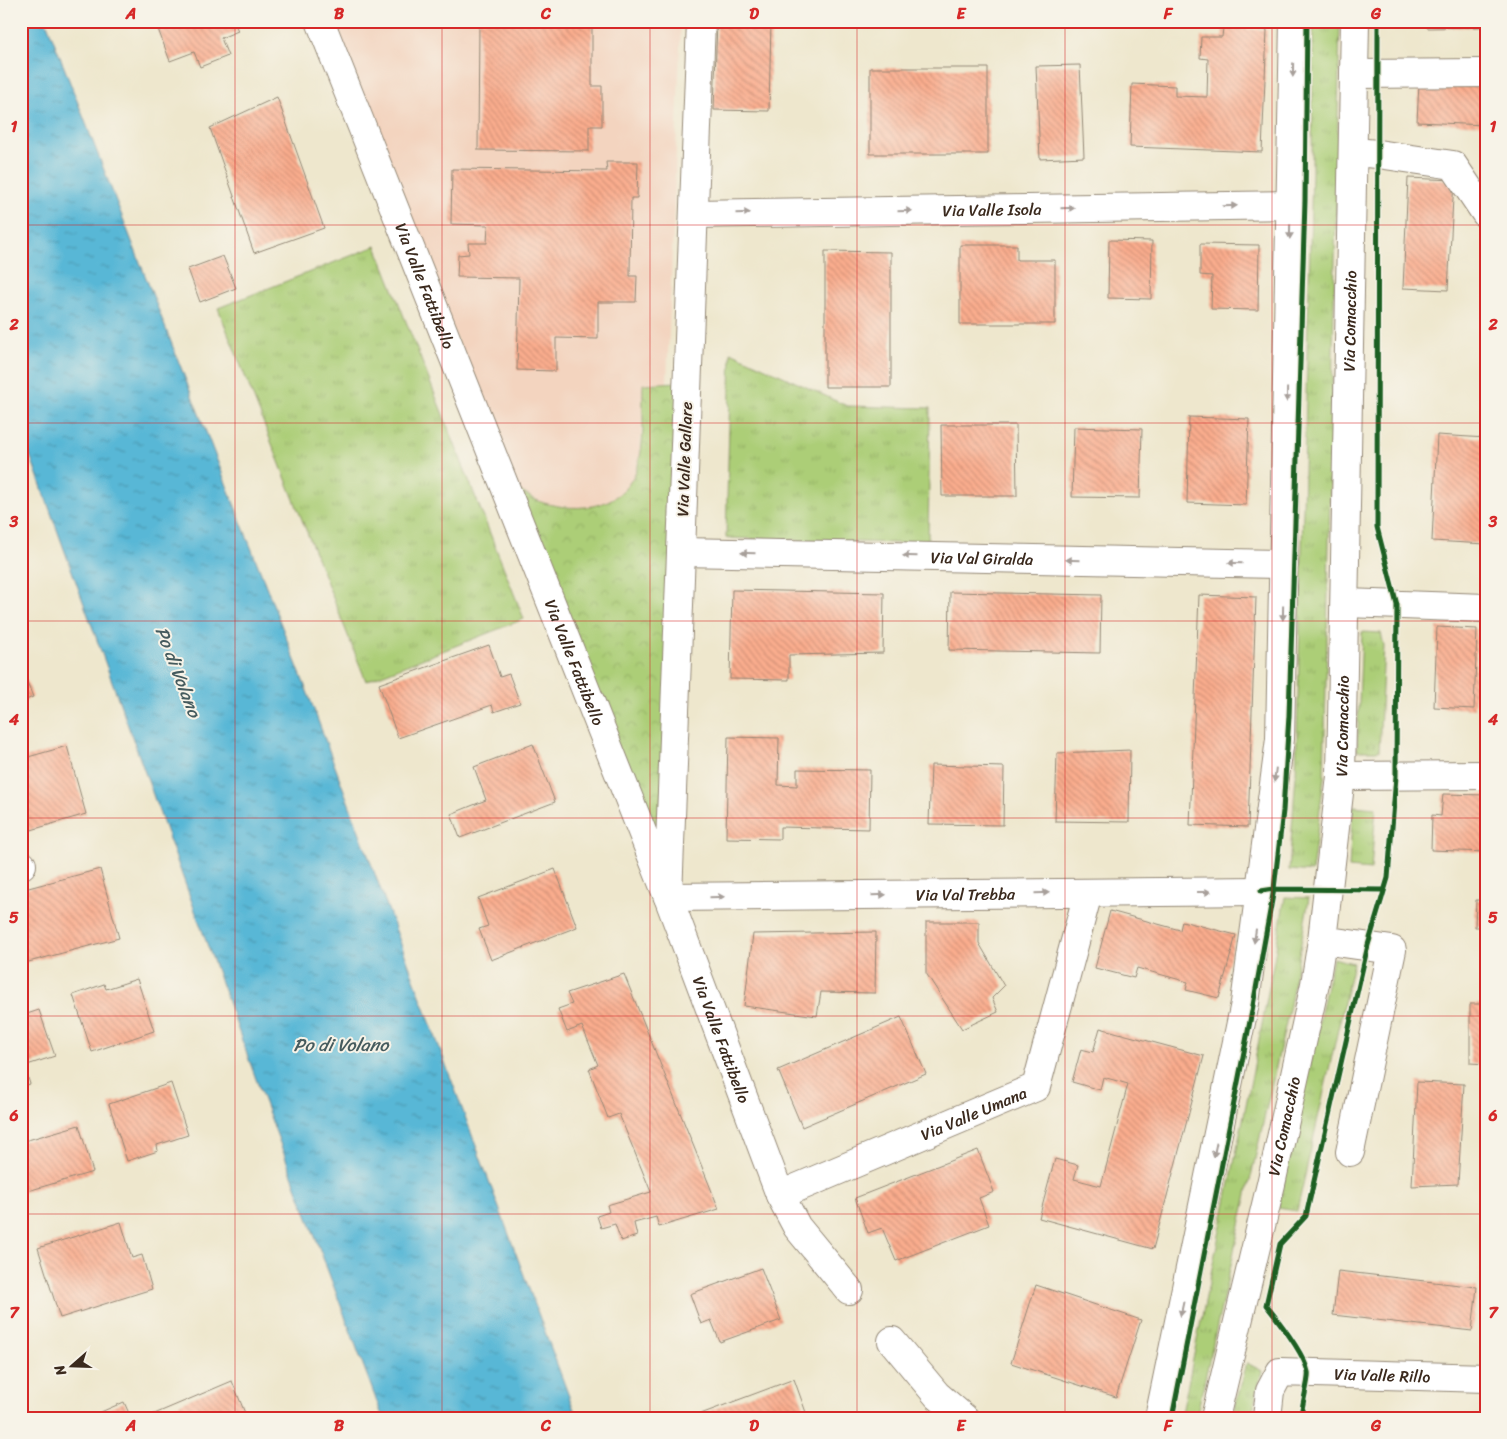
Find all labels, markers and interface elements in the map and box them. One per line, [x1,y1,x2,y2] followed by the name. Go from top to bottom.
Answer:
[125,0,136,28] text: A
[334,0,345,28] text: B
[540,0,552,28] text: C
[749,0,759,28] text: D
[957,0,967,28] text: E
[1163,0,1174,28] text: F
[1370,0,1382,28] text: G
[1289,62,1297,78] one-way arrow
[11,112,18,141] text: 1
[1490,112,1497,141] text: 1
[942,195,1042,225] street label: Via Valle Isola
[1222,201,1238,209] one-way arrow
[1060,204,1076,212] one-way arrow
[897,206,913,214] one-way arrow
[735,209,751,217] one-way arrow
[387,218,463,354] street label: Via Valle Fattibello
[1286,225,1294,241] one-way arrow
[1335,270,1365,372] street label: Via Comacchio
[8,310,19,339] text: 2
[1487,310,1498,339] text: 2
[1283,387,1291,403] one-way arrow
[668,401,701,517] street label: Via Valle Gallare
[9,507,19,536] text: 3
[1488,507,1498,536] text: 3
[930,543,1033,574] street label: Via Val Giralda
[740,549,756,557] one-way arrow
[902,552,918,560] one-way arrow
[1064,555,1080,563] one-way arrow
[1227,559,1243,567] one-way arrow
[536,595,612,730] street label: Via Valle Fattibello
[1279,605,1287,621] one-way arrow
[146,622,211,724] water label: Po di Volano
[1327,675,1358,777] street label: Via Comacchio
[8,705,19,734] text: 4
[1487,705,1498,734] text: 4
[1271,767,1279,783] one-way arrow
[916,879,1016,909] street label: Via Val Trebba
[1197,888,1213,896] one-way arrow
[1034,889,1050,897] one-way arrow
[872,891,888,899] one-way arrow
[709,893,725,901] one-way arrow
[9,903,19,932] text: 5
[1488,903,1498,932] text: 5
[1250,928,1258,944] one-way arrow
[684,972,758,1108] street label: Via Valle Fattibello
[293,1029,390,1061] water label: Po di Volano
[1259,1074,1309,1179] street label: Via Comacchio
[916,1079,1031,1149] street label: Via Valle Umana
[8,1101,19,1130] text: 6
[1487,1101,1498,1130] text: 6
[1211,1142,1219,1157] one-way arrow
[9,1298,20,1327] text: 7
[1488,1298,1499,1327] text: 7
[1177,1301,1185,1317] one-way arrow
[48,1342,98,1392] north arrow
[1334,1360,1431,1391] street label: Via Valle Rillo
[47,1361,74,1380] text: N
[125,1411,136,1439] text: A
[334,1411,345,1439] text: B
[540,1411,552,1439] text: C
[749,1411,759,1439] text: D
[957,1411,967,1439] text: E
[1163,1411,1174,1439] text: F
[1370,1411,1382,1439] text: G

